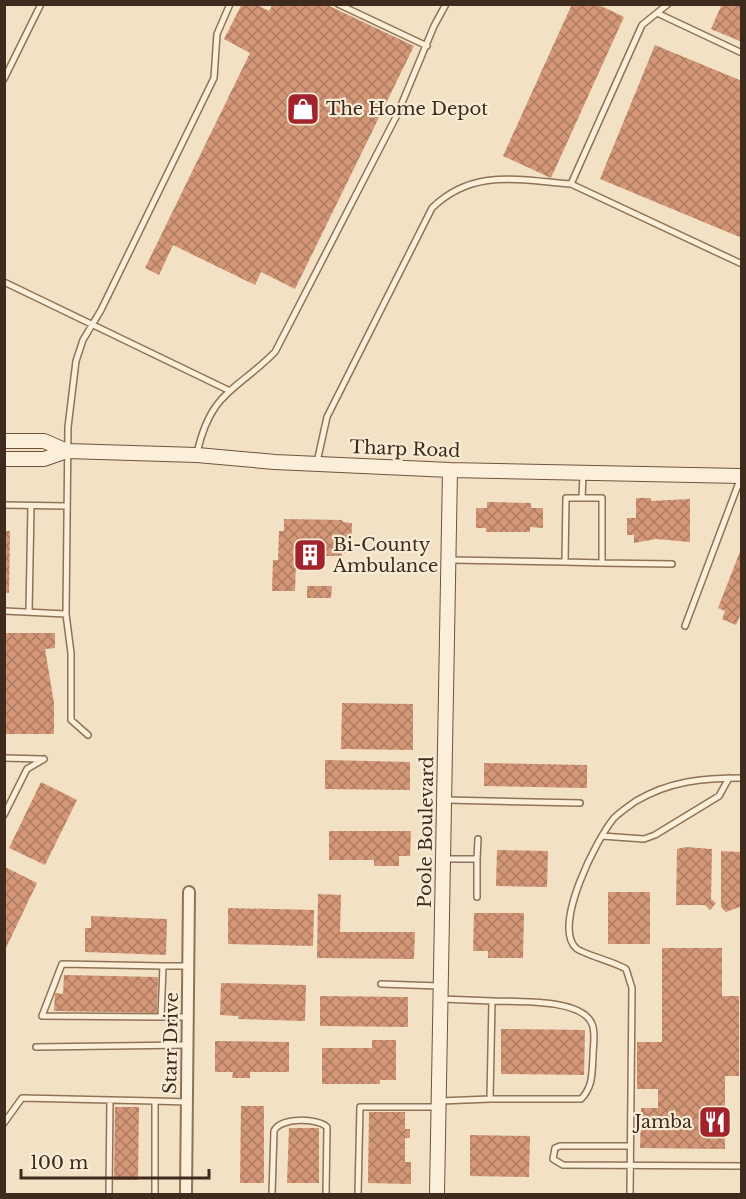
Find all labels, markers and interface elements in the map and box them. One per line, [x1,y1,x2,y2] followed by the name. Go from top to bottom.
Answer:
[285,91,321,127] shop icon: The Home Depot
[326,98,488,120] place label: The Home Depot
[349,436,461,462] street label: Tharp Road
[332,534,438,577] place label: Bi-County Ambulance
[292,537,328,573] building icon: Bi-County Ambulance
[414,756,438,908] street label: Poole Boulevard
[159,992,183,1094] street label: Starr Drive
[697,1104,733,1140] restaurant icon: Jamba
[632,1111,692,1133] place label: Jamba
[21,1142,208,1180] scale bar
[30,1152,88,1174] text: 100 m

